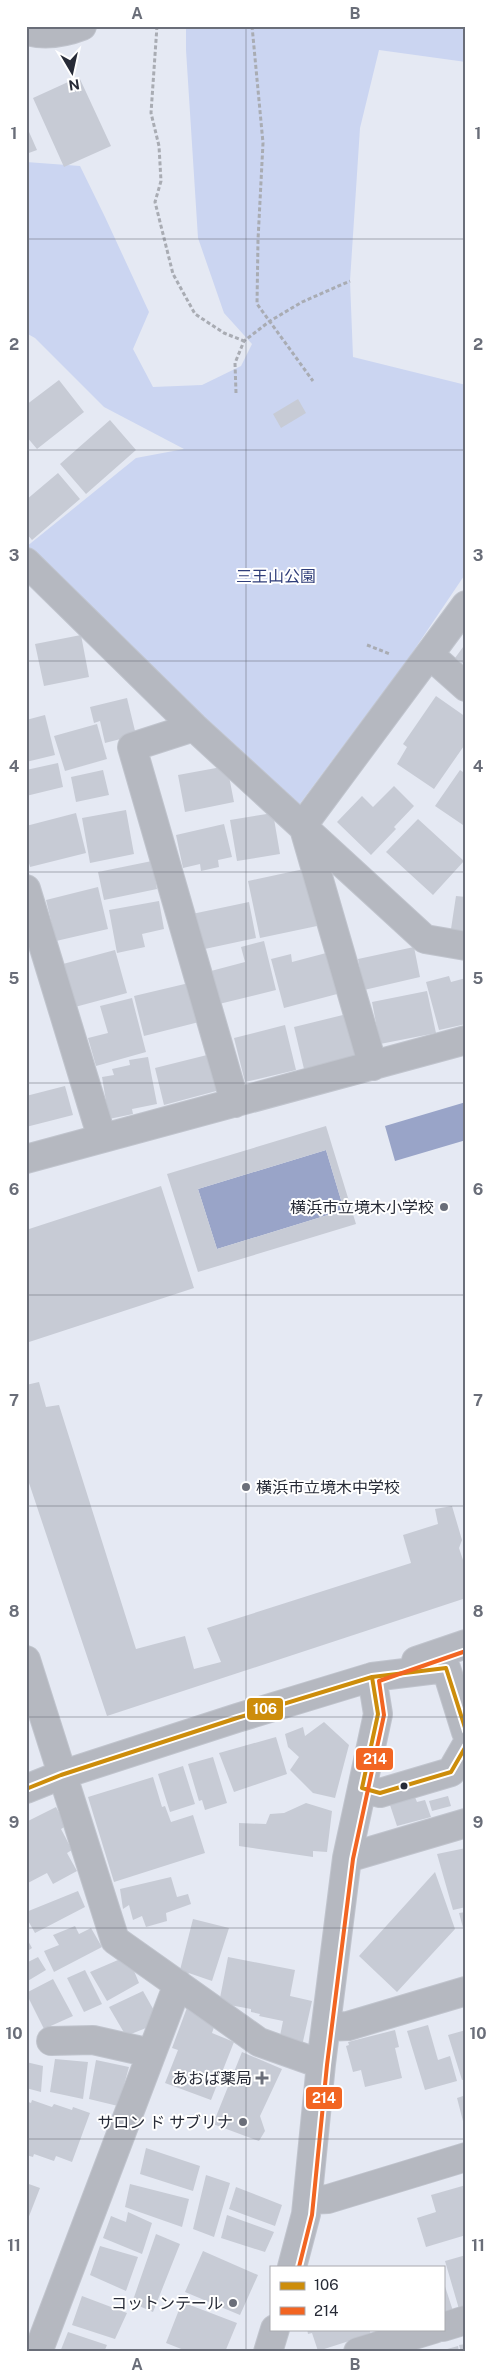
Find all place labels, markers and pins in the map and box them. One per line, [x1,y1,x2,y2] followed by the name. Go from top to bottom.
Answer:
[290,1198,434,1217] place label: 横浜市立境木小学校
[438,1201,450,1213] marker: 横浜市立境木小学校
[256,1478,400,1497] place label: 横浜市立境木中学校
[240,1481,252,1493] marker: 横浜市立境木中学校
[399,1781,409,1791] unlabelled marker
[172,2069,252,2088] place label: あおば薬局
[256,2072,268,2084] marker: あおば薬局
[97,2113,233,2132] place label: サロン ド サブリナ
[237,2116,249,2128] marker: サロン ド サブリナ
[111,2294,223,2313] place label: コットンテール
[227,2297,239,2309] marker: コットンテール

